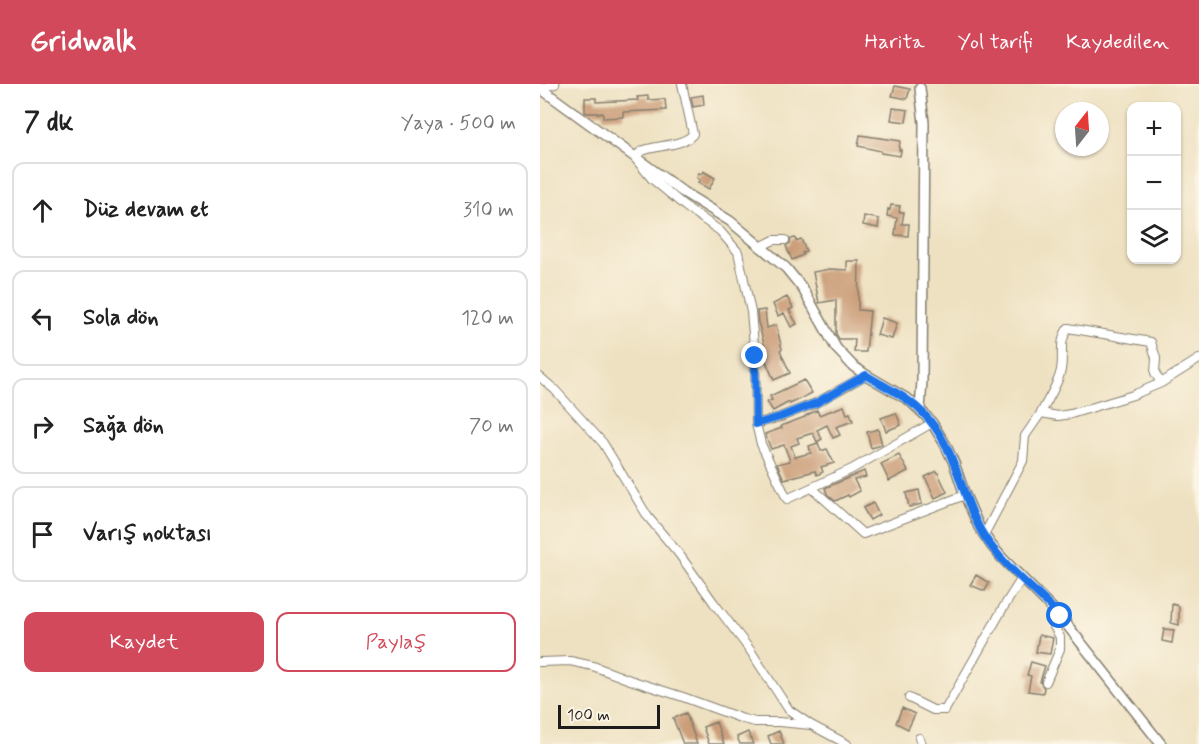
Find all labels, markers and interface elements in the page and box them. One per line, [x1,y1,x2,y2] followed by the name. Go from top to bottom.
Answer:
[30,24,136,61] text: Gridwalk
[864,28,925,56] text: Harita
[958,28,1033,56] text: Yol tarifi
[1066,28,1169,56] text: Kaydedilen
[1055,102,1109,156] north arrow
[1127,102,1181,264] map controls
[1127,102,1181,156] button: +
[24,106,73,140] text: 7 dk
[401,110,516,137] text: Yaya · 500 m
[1127,156,1181,210] button: −
[26,194,59,227] icon: ahead
[83,196,208,224] text: Düz devam et
[463,197,514,224] text: 310 m
[1127,210,1181,264] button: layers
[26,302,59,335] icon: left
[83,304,159,332] text: Sola dön
[461,305,514,332] text: 120 m
[741,342,767,368] route end
[26,410,59,443] icon: right
[83,412,164,440] text: Sağa dön
[469,413,514,440] text: 70 m
[26,518,59,551] icon: arrive
[83,520,212,548] text: Varış noktası
[1046,602,1072,628] route start
[24,612,264,672] button: Kaydet
[276,612,516,672] button: Paylaş
[558,702,660,730] scale bar
[567,705,610,726] text: 100 m

